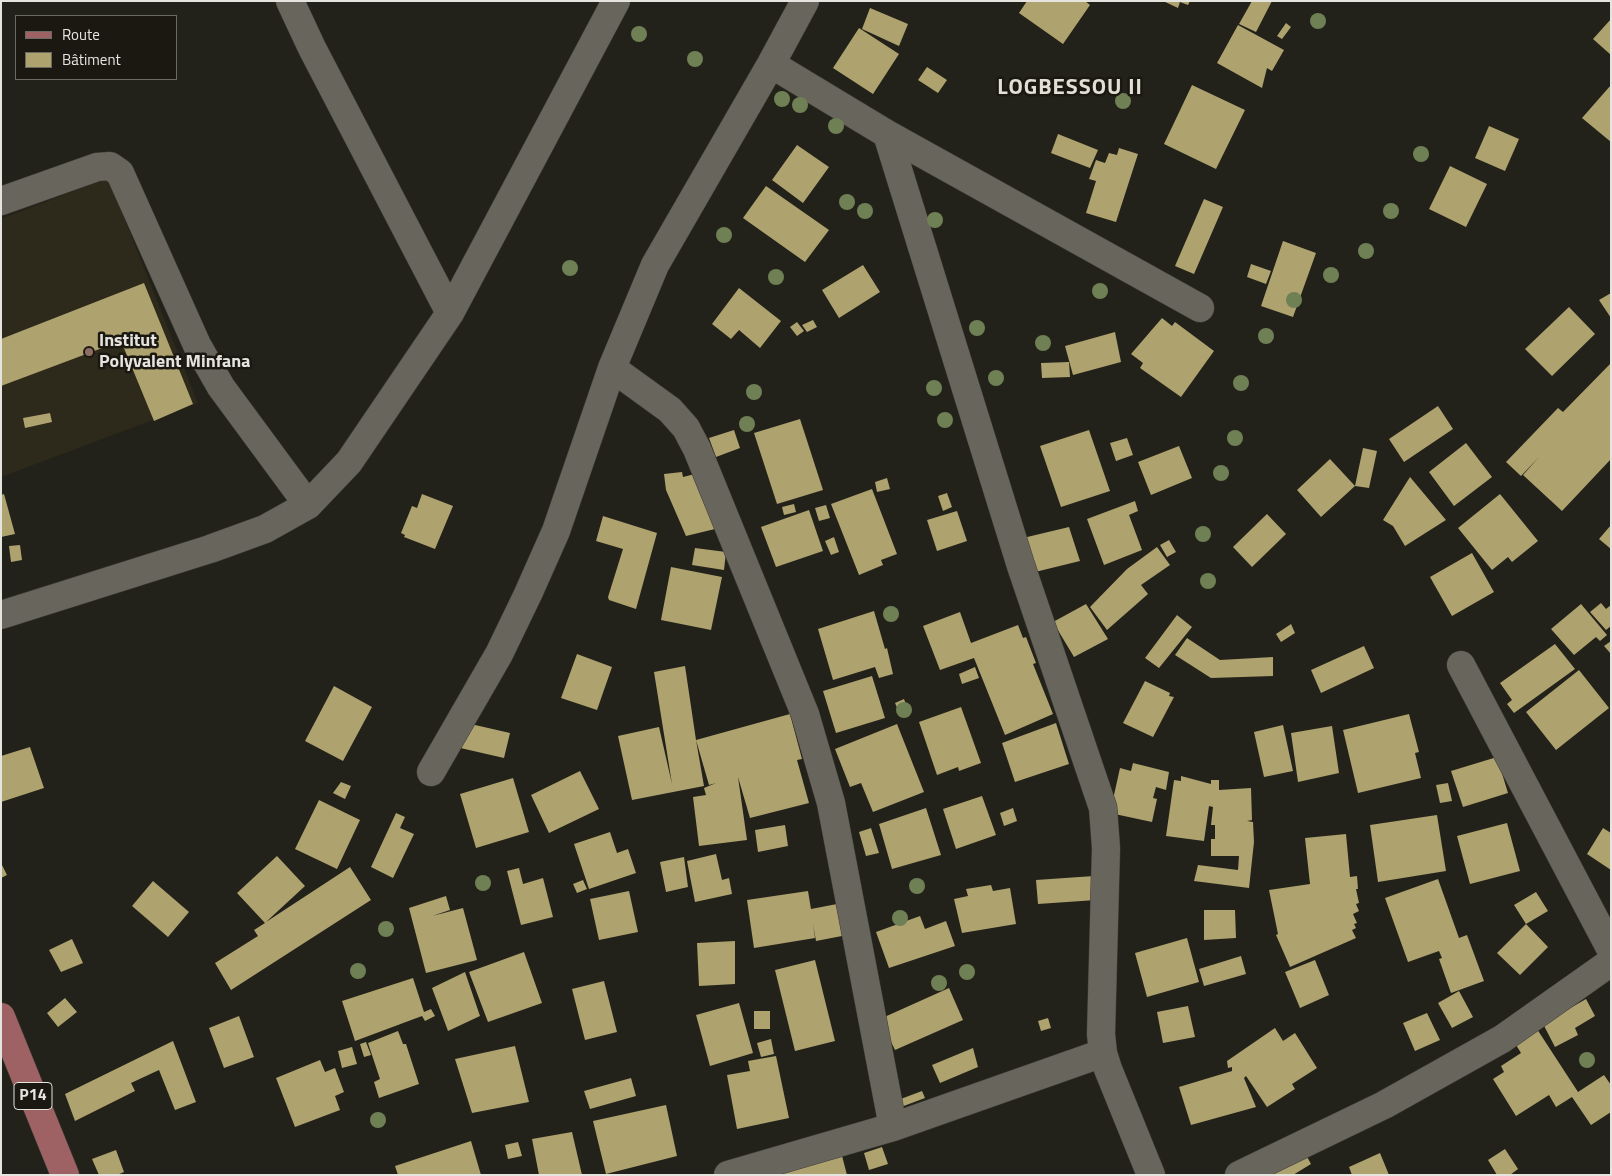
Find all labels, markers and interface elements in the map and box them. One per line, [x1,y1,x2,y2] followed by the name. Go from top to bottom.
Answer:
[15,15,178,80] legend
[62,23,100,46] text: Route
[62,48,121,71] text: Bâtiment
[996,76,1144,102] district label: LOGBESSOU II
[99,331,250,374] place label: Institut Polyvalent Minfana
[83,346,95,358] marker: Institut Polyvalent Minfana
[14,1082,52,1110] road number: P14

